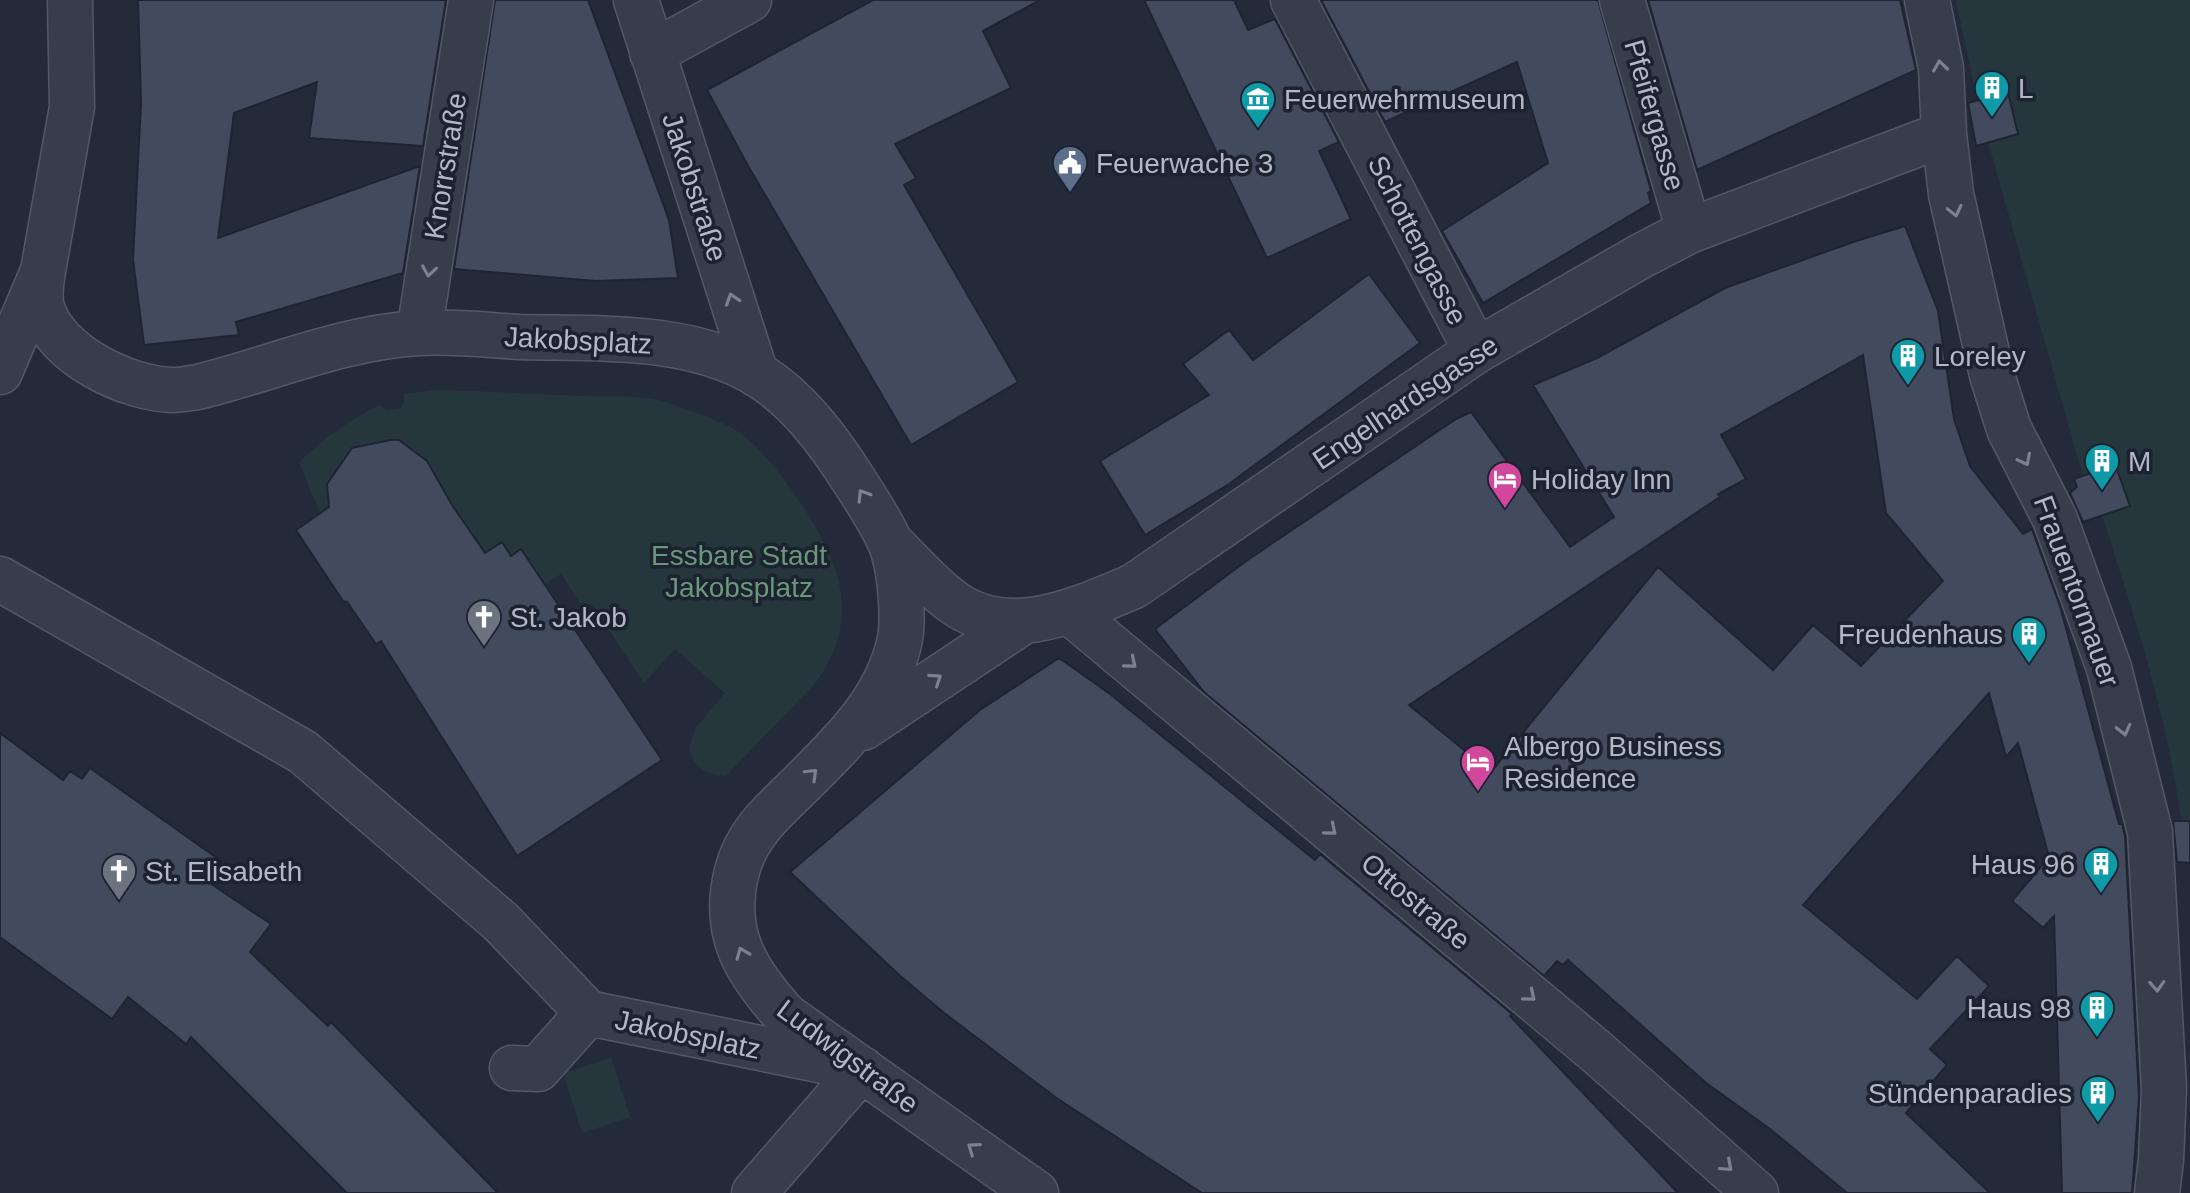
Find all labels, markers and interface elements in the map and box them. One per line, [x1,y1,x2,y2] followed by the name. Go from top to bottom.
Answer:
[1618,36,1691,194] street label: Pfeifergasse
[1931,59,1948,72] one-way arrow
[1973,69,2011,119] building icon: L
[2018,73,2034,104] place label: L
[1239,80,1277,130] museum icon: Feuerwehrmuseum
[1284,84,1525,115] place label: Feuerwehrmuseum
[419,91,472,242] street label: Knorrstraße
[656,109,733,265] street label: Jakobstraße
[1051,144,1089,194] public building icon: Feuerwache 3
[1096,148,1273,179] place label: Feuerwache 3
[1362,151,1473,330] street label: Schottengasse
[1946,203,1963,217] one-way arrow
[421,264,438,278] one-way arrow
[725,293,741,307] one-way arrow
[503,321,653,360] street label: Jakobsplatz
[1307,329,1504,476] street label: Engelhardsgasse
[1889,337,1927,387] building icon: Loreley
[1934,341,2026,372] place label: Loreley
[2083,442,2121,492] building icon: M
[2128,446,2151,477] place label: M
[2016,452,2031,467] one-way arrow
[1486,460,1524,510] hotel icon: Holiday Inn
[1531,464,1671,495] place label: Holiday Inn
[858,490,873,504] one-way arrow
[2028,492,2125,691] street label: Frauentormauer
[651,540,827,603] park label: Essbare Stadt Jakobsplatz
[465,598,503,648] church icon: St. Jakob
[510,602,627,633] place label: St. Jakob
[2010,615,2048,665] building icon: Freudenhaus
[1838,619,2003,650] place label: Freudenhaus
[1122,653,1136,668] one-way arrow
[928,674,942,689] one-way arrow
[2115,722,2132,736] one-way arrow
[1504,731,1722,794] place label: Albergo Business Residence
[1459,743,1497,793] hotel icon: Albergo Business Residence
[803,768,817,783] one-way arrow
[1321,820,1336,835] one-way arrow
[2082,845,2120,895] building icon: Haus 96
[1355,847,1476,956] street label: Ottostraße
[1971,849,2075,880] place label: Haus 96
[100,852,138,902] church icon: St. Elisabeth
[145,856,302,887] place label: St. Elisabeth
[735,947,752,961] one-way arrow
[2148,980,2165,993] one-way arrow
[1521,986,1535,1001] one-way arrow
[2078,989,2116,1039] building icon: Haus 98
[771,993,924,1119] street label: Ludwigstraße
[1967,993,2071,1024] place label: Haus 98
[612,1004,763,1065] street label: Jakobsplatz
[2079,1074,2117,1124] building icon: Sündenparadies
[1868,1078,2072,1109] place label: Sündenparadies
[967,1143,981,1158] one-way arrow
[1717,1157,1732,1171] one-way arrow

